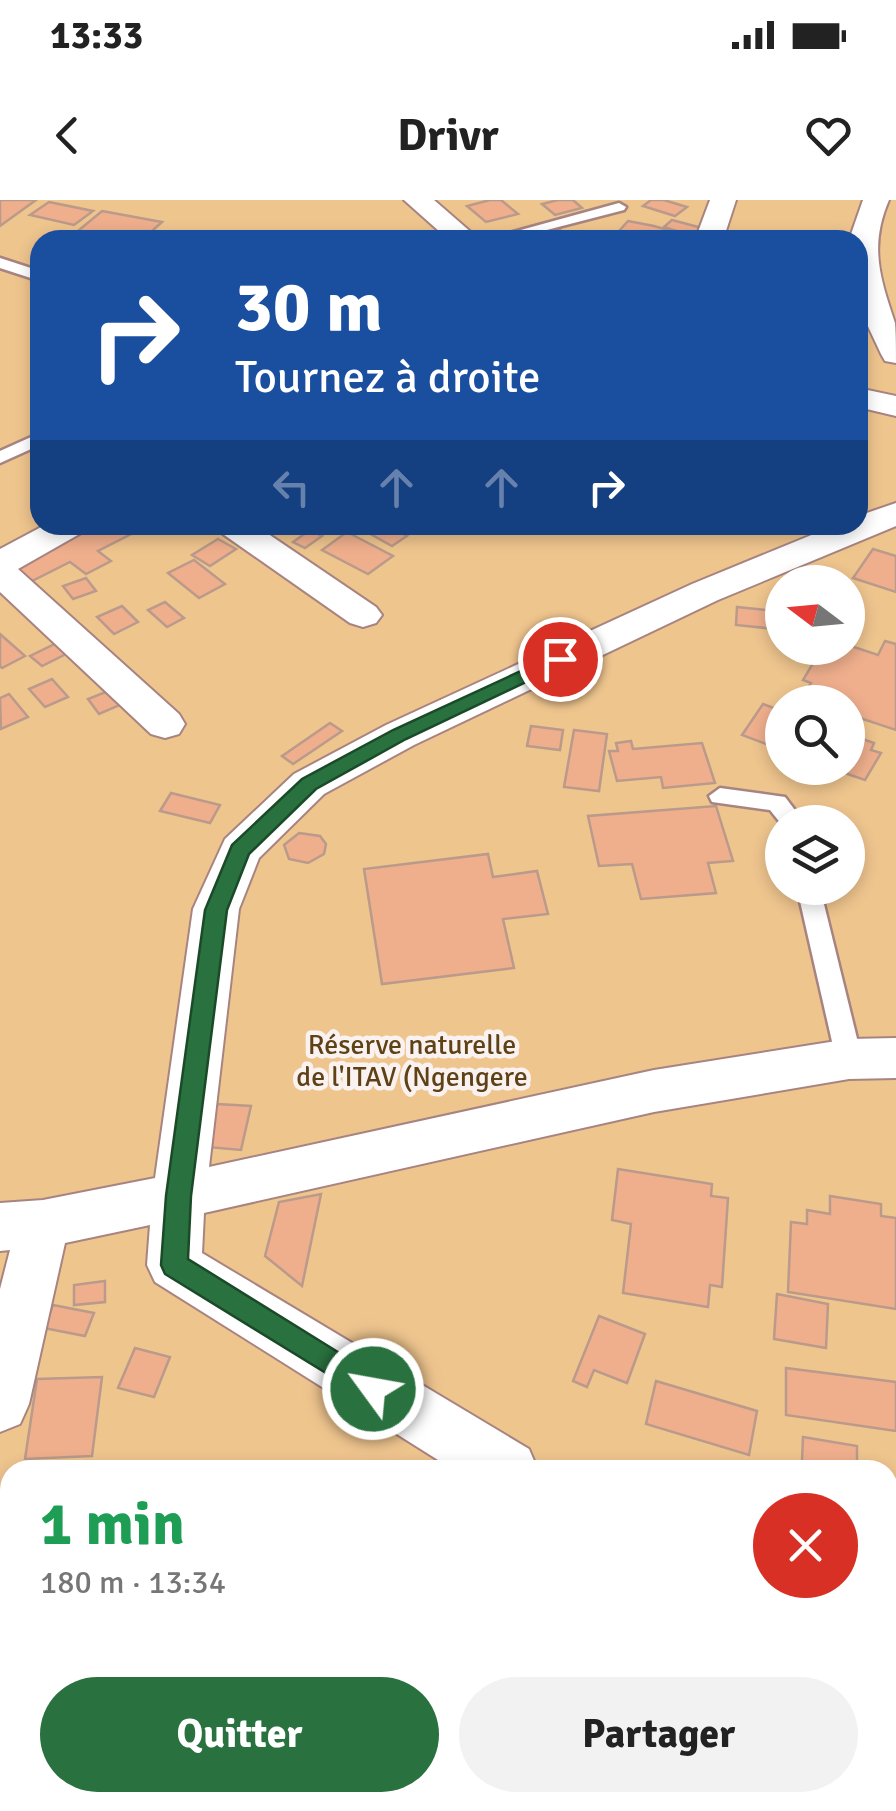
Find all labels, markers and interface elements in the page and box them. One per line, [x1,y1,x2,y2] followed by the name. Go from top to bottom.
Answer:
[50,12,143,59] text: 13:33
[40,108,95,163] icon: back
[397,108,499,163] text: Drivr
[801,108,856,163] icon: heart
[235,264,383,350] text: 30 m
[70,270,200,400] icon: right
[235,350,541,405] text: Tournez à droite
[264,460,319,515] icon: left
[369,460,424,515] icon: ahead
[474,460,529,515] icon: ahead
[579,460,634,515] icon: right
[765,565,865,665] north arrow
[765,565,865,905] map controls
[518,617,603,702] pin
[533,632,588,687] icon: arrive
[765,685,865,785] button: search
[765,805,865,905] button: layers
[296,1028,528,1094] park label: Réserve naturelle de l'ITAV (Ngengere
[321,1337,425,1441] position arrow
[40,1488,185,1562] text: 1 min
[753,1493,858,1598] button: close
[40,1563,226,1602] text: 180 m · 13:34
[40,1677,439,1792] button: Quitter
[459,1677,858,1792] button: Partager

